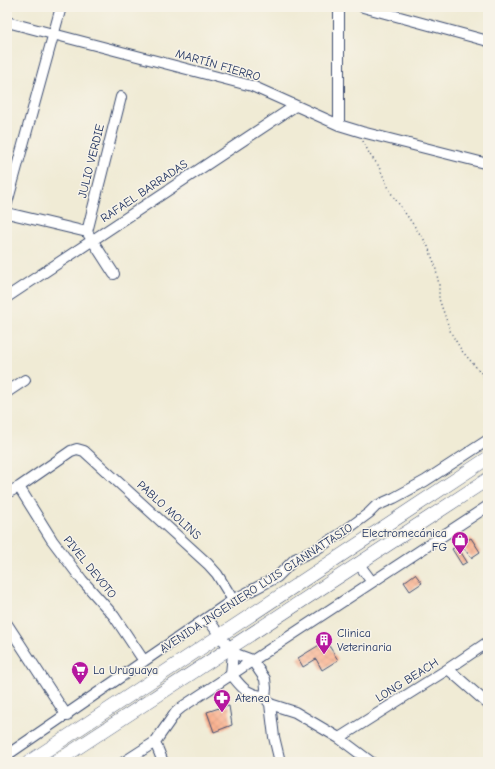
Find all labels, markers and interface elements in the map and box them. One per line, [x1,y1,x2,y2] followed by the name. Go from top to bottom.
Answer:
[174,46,262,84] street label: MARTÍN FIERRO
[75,123,107,199] street label: JULIO VERDIE
[98,156,190,225] street label: RAFAEL BARRADAS
[134,478,204,543] street label: PABLO MOLINS
[157,520,355,656] street label: AVENIDA INGENIERO LUIS GIANNATTASIO
[362,526,447,554] place label: Electromecánica FG
[450,530,470,555] shop icon: Electromecánica FG
[61,533,120,601] street label: PIVEL DEVOTO
[337,626,392,654] place label: Clinica Veterinaria
[314,630,334,655] building icon: Clinica Veterinaria
[373,655,441,705] street label: LONG BEACH
[70,660,90,685] supermarket icon: La Uruguaya
[93,663,158,677] place label: La Uruguaya
[212,688,232,713] pharmacy icon: Atenea
[235,691,270,705] place label: Atenea

